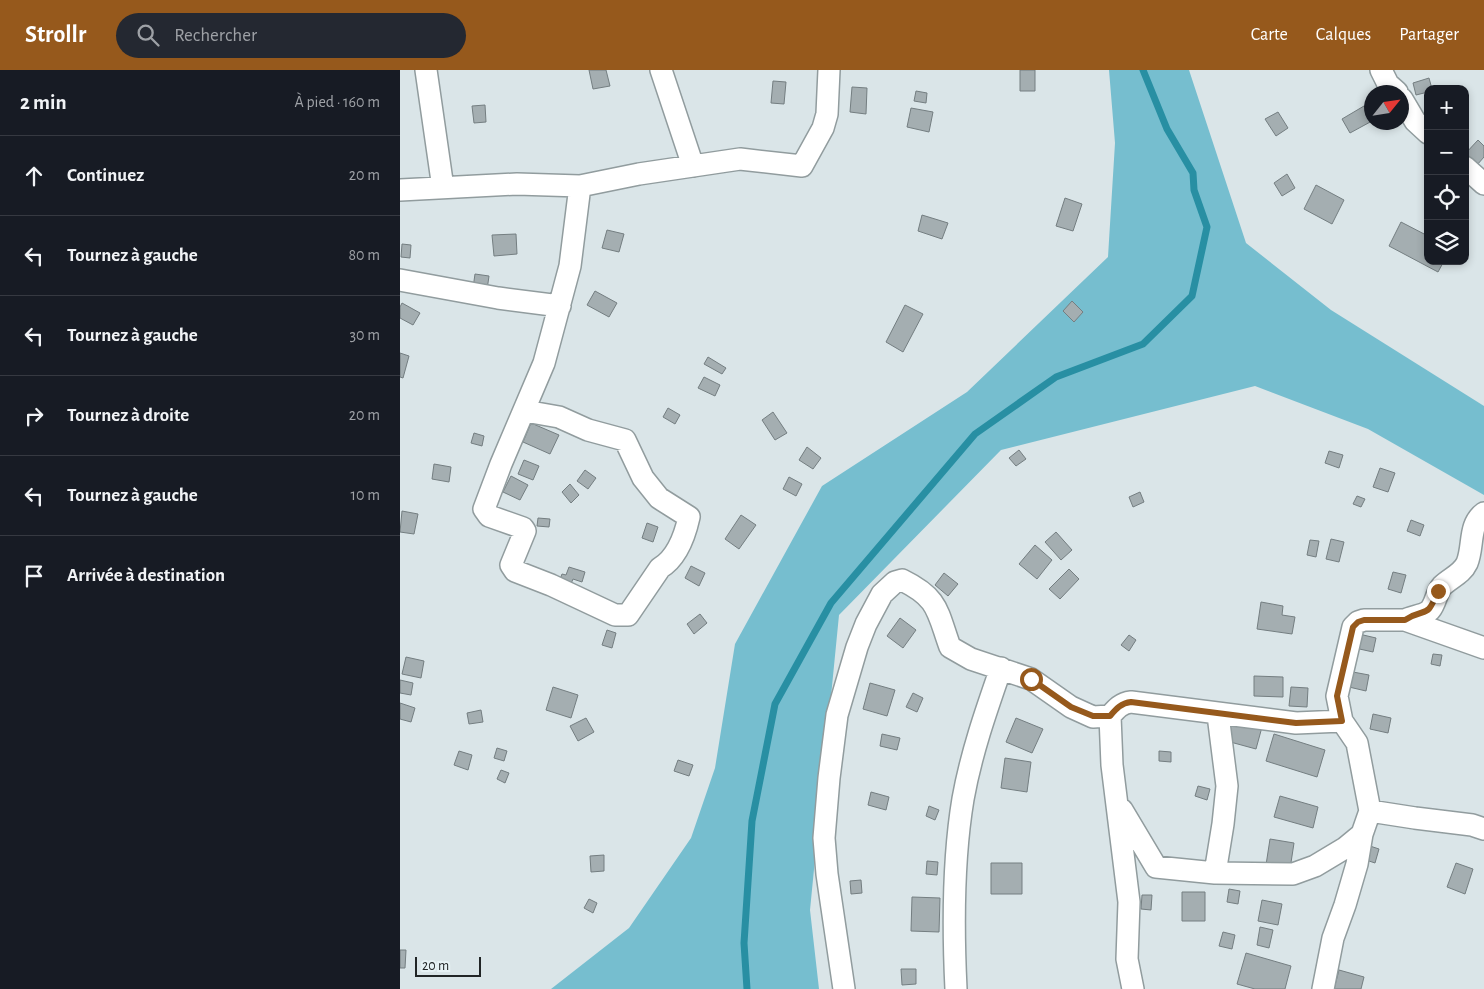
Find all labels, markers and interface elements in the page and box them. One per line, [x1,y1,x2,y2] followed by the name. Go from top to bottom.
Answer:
[116,13,466,58] search box
[134,21,162,49] icon: search
[25,23,86,47] text: Strollr
[174,26,257,45] text: Rechercher
[1251,26,1288,44] text: Carte
[1316,26,1371,44] text: Calques
[1399,26,1459,44] text: Partager
[1364,85,1409,130] north arrow
[1424,85,1469,265] map controls
[1424,85,1469,130] button: +
[20,92,67,113] text: 2 min
[295,94,380,110] text: À pied · 160 m
[1424,130,1469,175] button: −
[20,162,48,190] icon: ahead
[67,166,144,185] text: Continuez
[349,167,380,183] text: 20 m
[1424,175,1469,220] button: locate
[1424,220,1469,265] button: layers
[20,242,48,270] icon: left
[67,246,198,265] text: Tournez à gauche
[349,247,380,263] text: 80 m
[20,322,48,350] icon: left
[67,326,198,345] text: Tournez à gauche
[350,327,380,343] text: 30 m
[20,402,48,430] icon: right
[67,406,189,425] text: Tournez à droite
[349,407,380,423] text: 20 m
[20,482,48,510] icon: left
[67,486,198,505] text: Tournez à gauche
[351,487,380,503] text: 10 m
[20,562,48,590] icon: arrive
[67,566,225,585] text: Arrivée à destination
[1427,580,1450,603] route end
[1020,668,1043,691] route start
[415,954,481,977] scale bar
[422,959,449,973] text: 20 m

